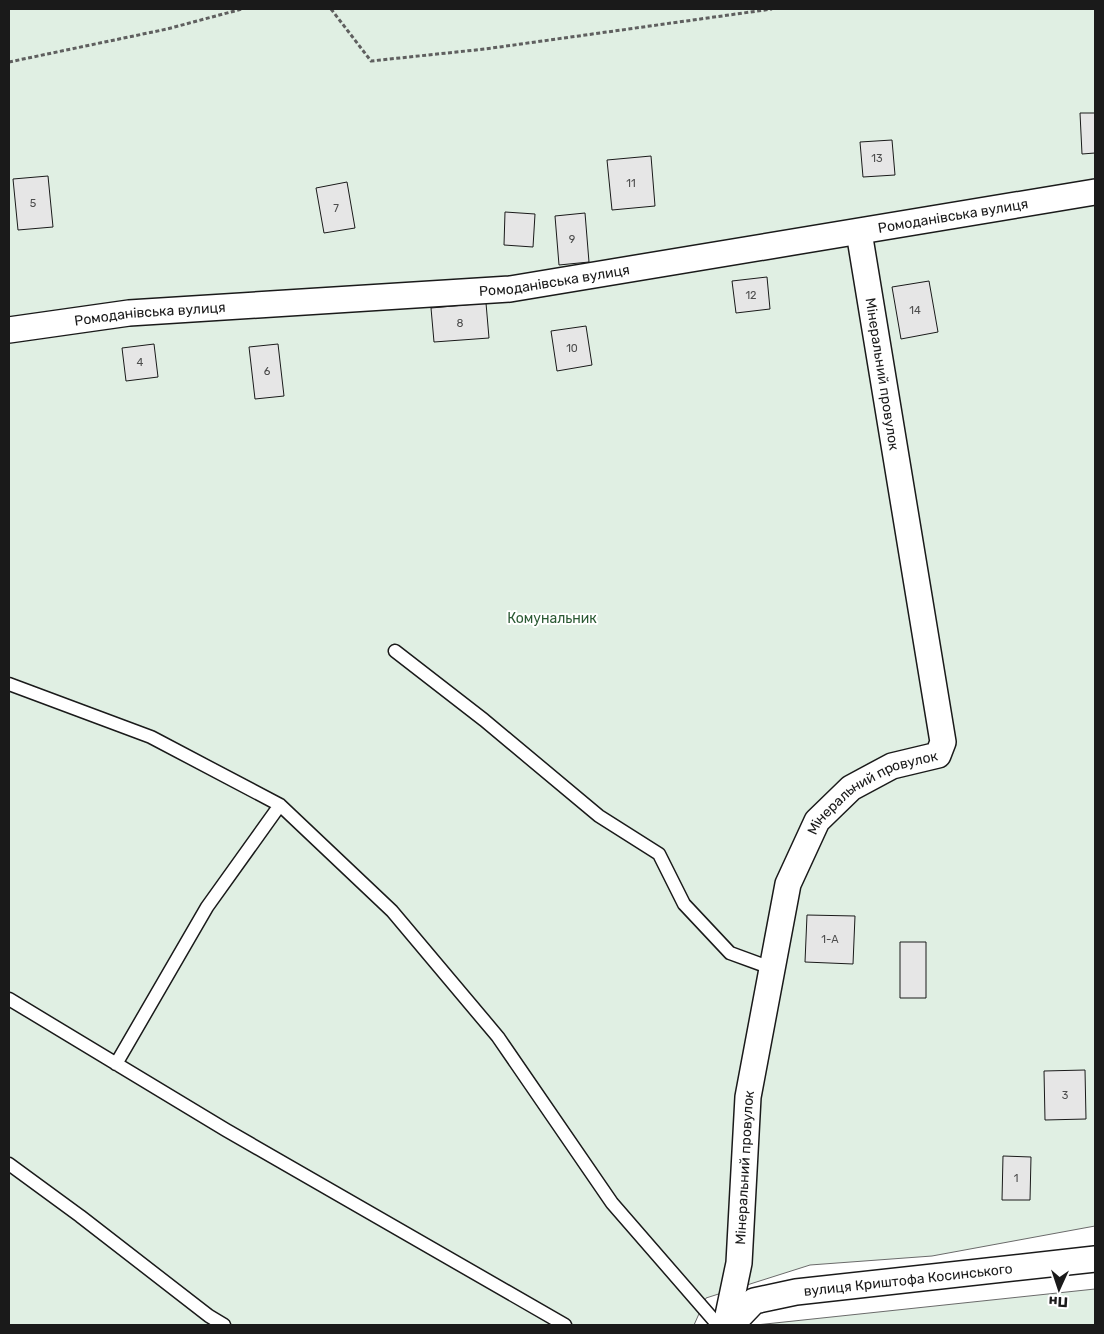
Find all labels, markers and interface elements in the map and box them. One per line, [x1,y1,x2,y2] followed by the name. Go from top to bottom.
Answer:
[871,152,883,165] house number: 13
[626,177,636,190] house number: 11
[877,195,1029,236] street label: Ромоданівська вулиця
[30,197,37,210] house number: 5
[333,202,339,215] house number: 7
[569,233,575,246] house number: 9
[479,261,631,299] street label: Ромоданівська вулиця
[745,289,757,302] house number: 12
[862,296,903,452] street label: Мінеральний провулок
[73,298,226,329] street label: Ромоданівська вулиця
[909,304,921,317] house number: 14
[457,317,464,330] house number: 8
[566,342,578,355] house number: 10
[137,356,144,369] house number: 4
[264,365,271,378] house number: 6
[507,610,597,627] park label: Комунальник
[803,747,940,837] street label: Мінеральний провулок
[821,933,839,946] house number: 1-А
[732,1088,758,1245] street label: Мінеральний провулок
[1062,1089,1069,1102] house number: 3
[1014,1172,1018,1185] house number: 1
[803,1260,1013,1300] street label: вулиця Криштофа Косинського
[1034,1264,1084,1314] north arrow
[1048,1292,1068,1310] text: Пн

